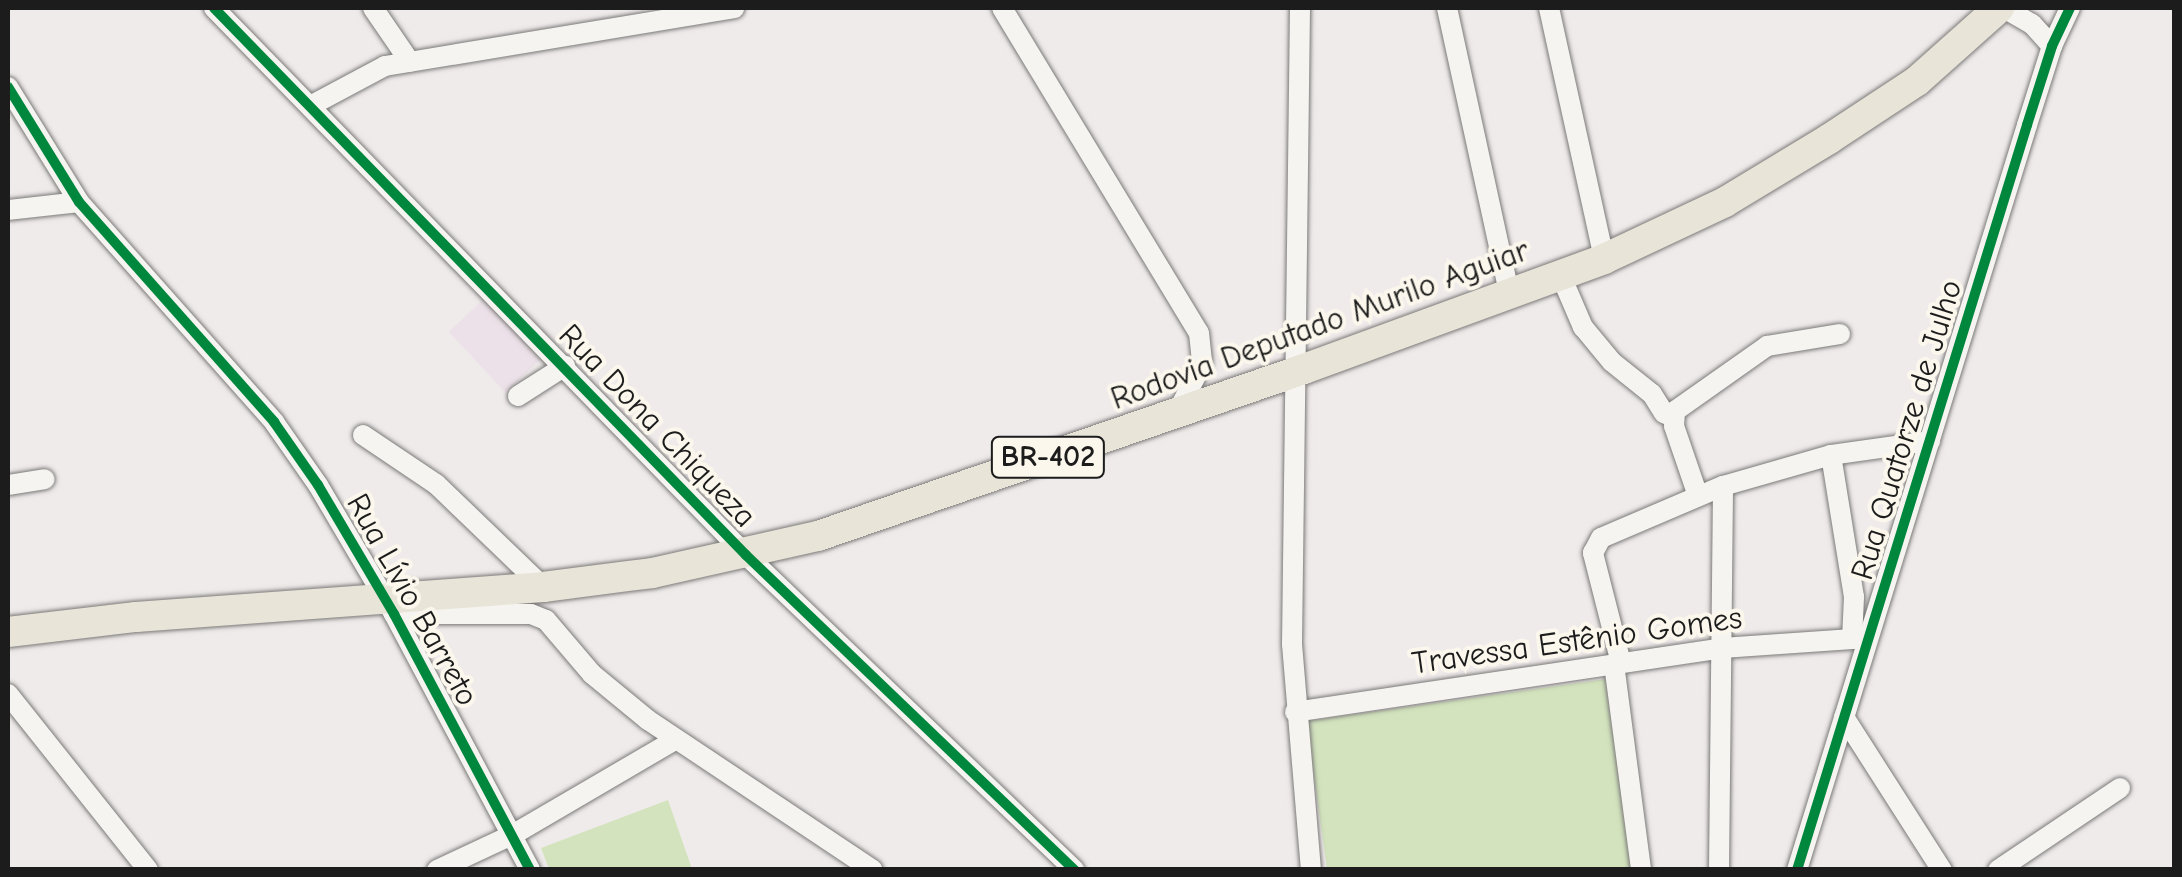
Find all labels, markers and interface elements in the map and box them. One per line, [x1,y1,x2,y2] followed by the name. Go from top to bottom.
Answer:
[1106,231,1534,419] street label: Rodovia Deputado Murilo Aguiar
[1843,275,1971,585] street label: Rua Quatorze de Julho
[550,317,764,535] street label: Rua Dona Chiqueza
[990,432,1106,482] road number: BR-402
[338,487,486,713] street label: Rua Lívio Barreto
[1409,599,1745,683] street label: Travessa Estênio Gomes

